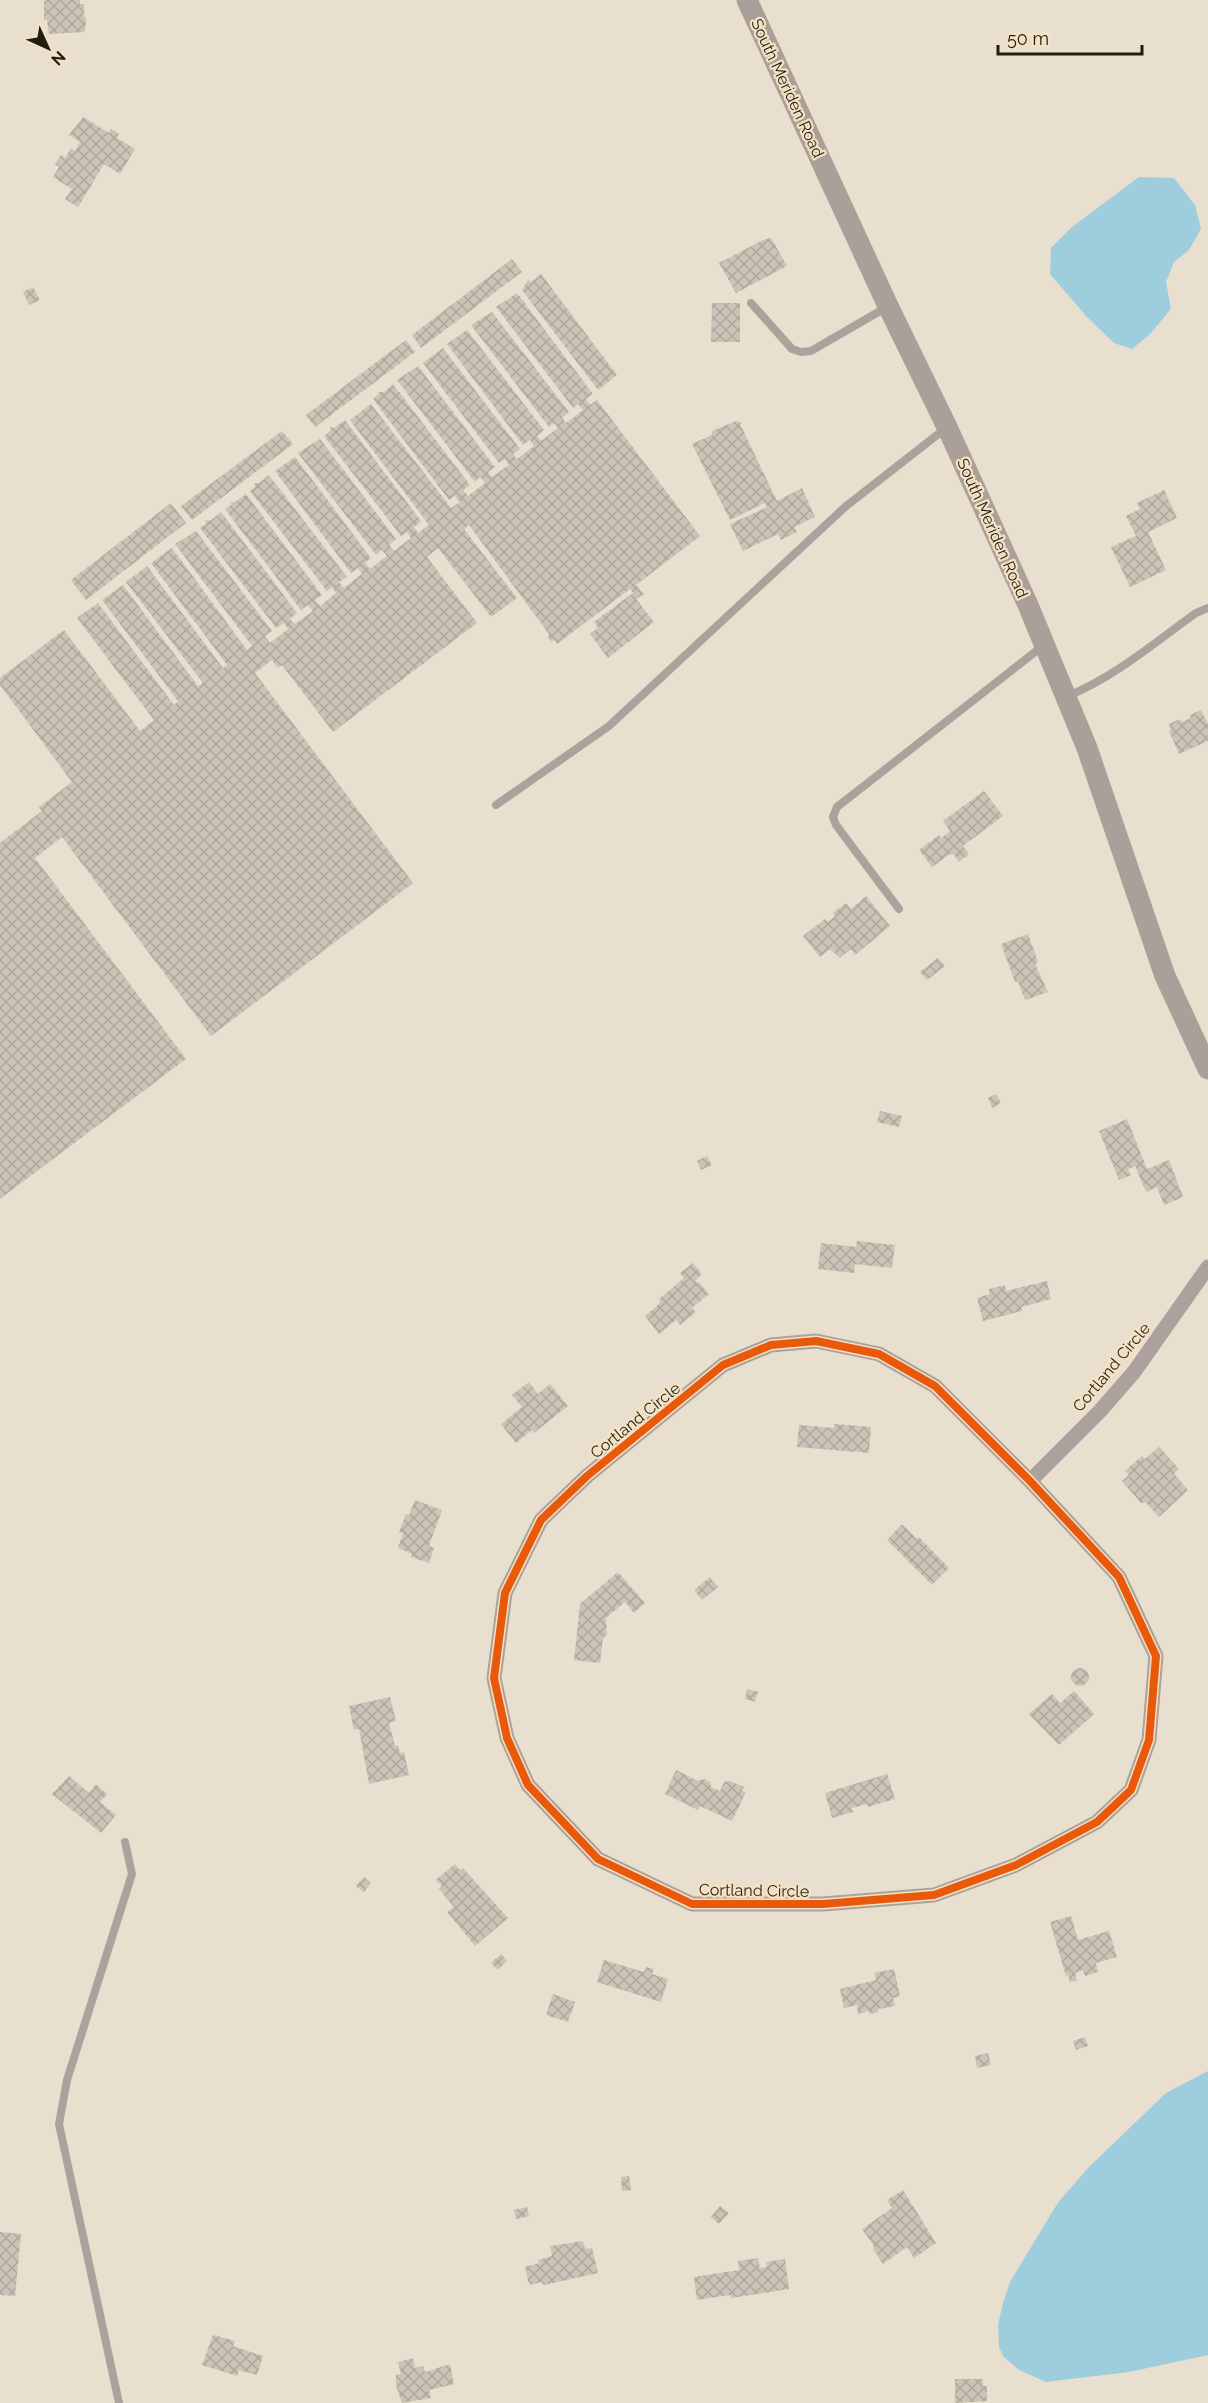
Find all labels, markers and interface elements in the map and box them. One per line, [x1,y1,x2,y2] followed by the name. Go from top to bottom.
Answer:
[747,16,828,161] street label: South Meriden Road
[18,18,78,78] north arrow
[998,18,1142,56] scale bar
[1007,28,1049,49] text: 50 m
[47,47,69,69] text: N
[953,455,1032,601] street label: South Meriden Road
[1069,1319,1154,1416] street label: Cortland Circle
[586,1378,684,1462] street label: Cortland Circle
[699,1880,809,1901] street label: Cortland Circle

